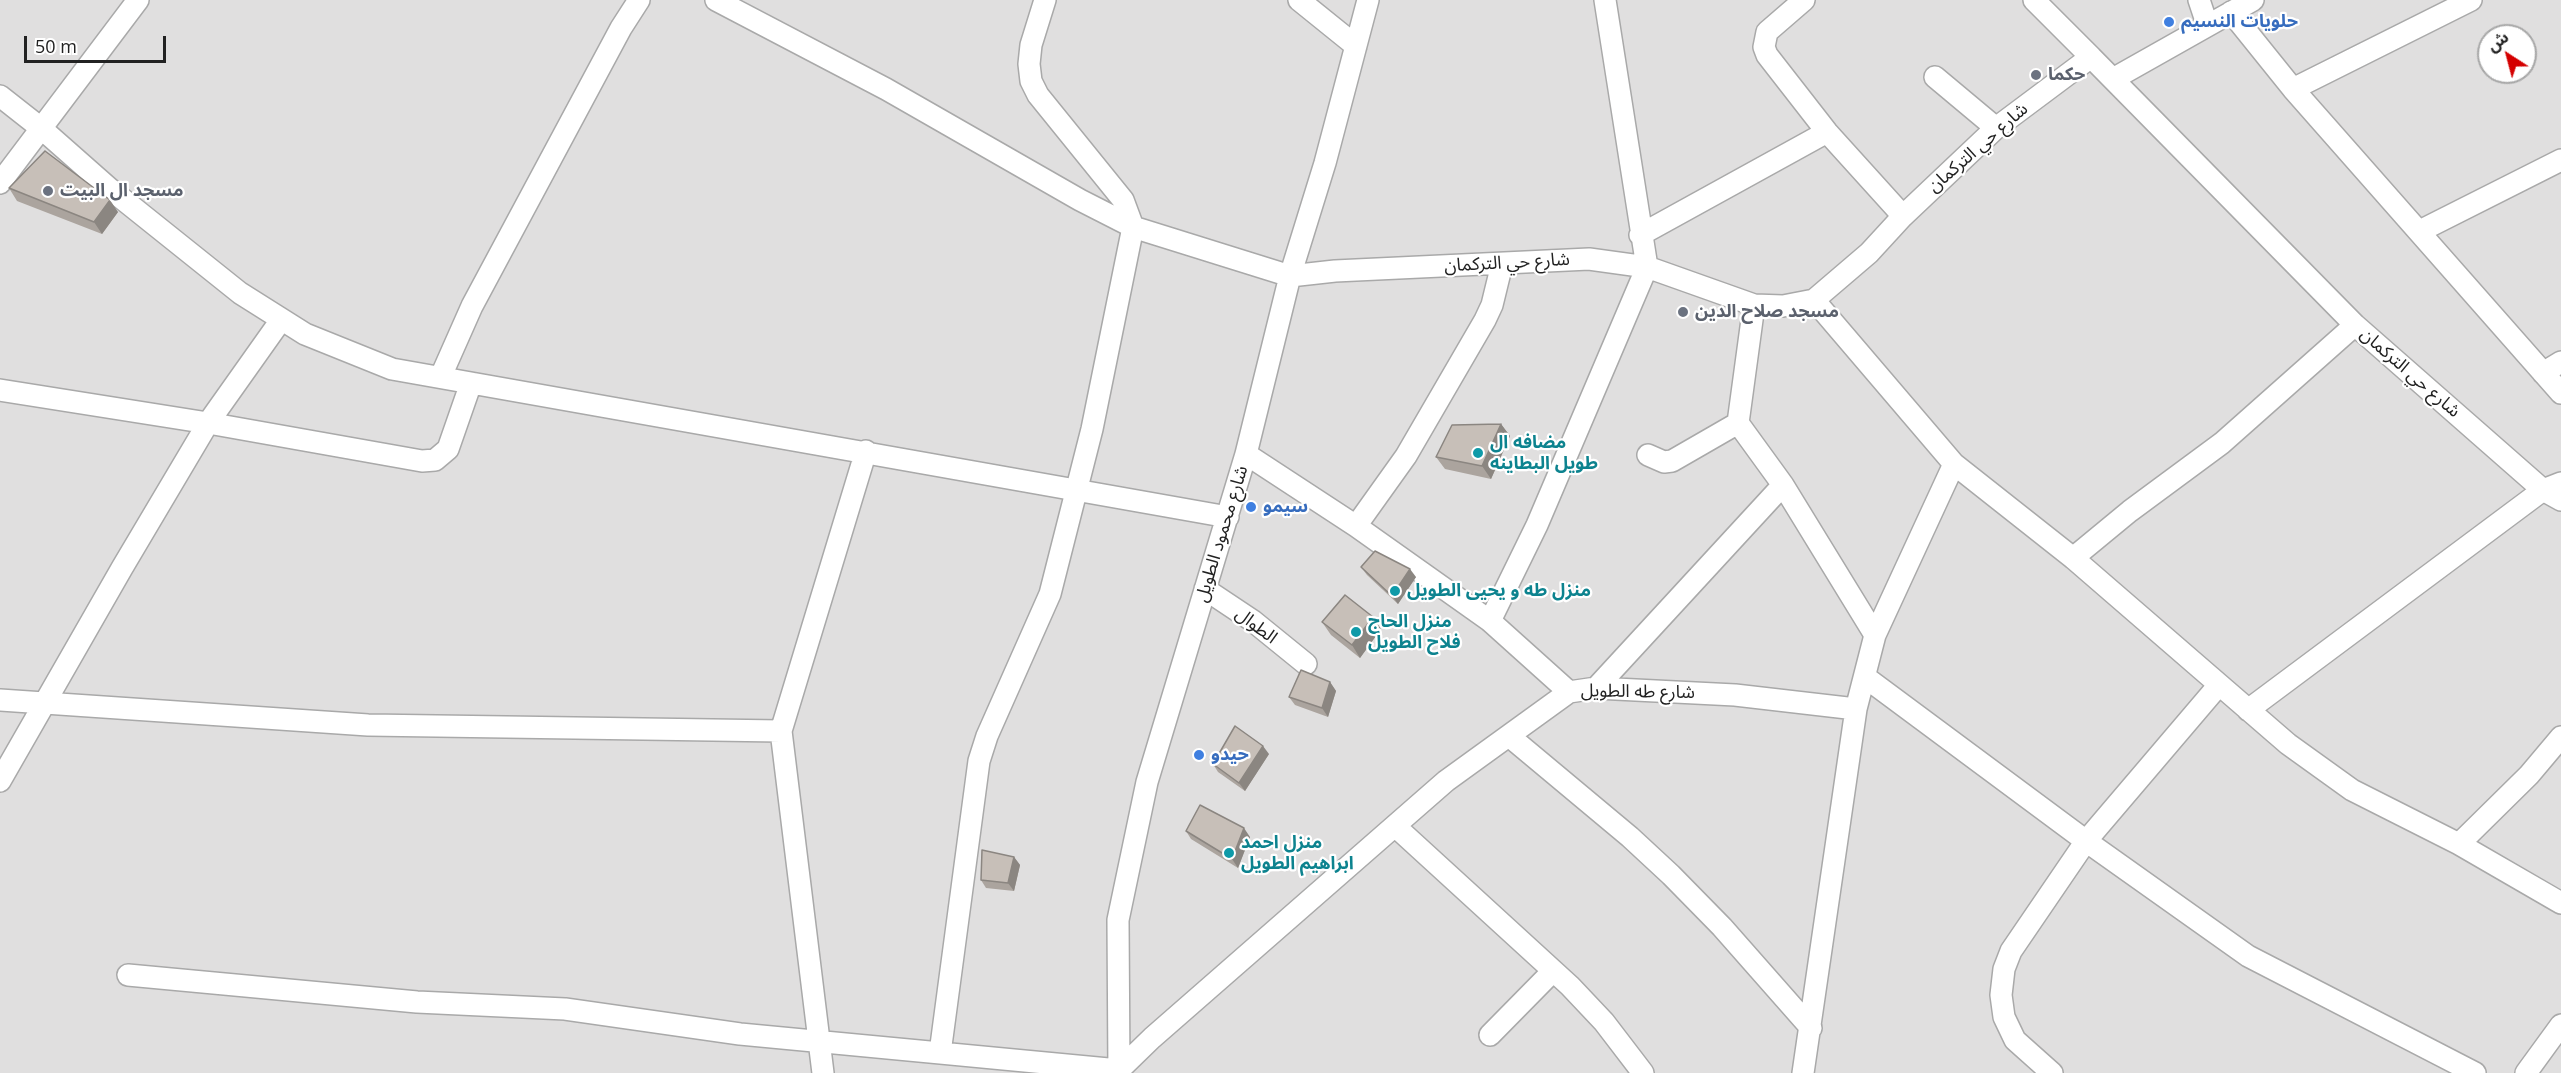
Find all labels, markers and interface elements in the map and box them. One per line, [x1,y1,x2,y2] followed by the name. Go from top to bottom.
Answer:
[2181,11,2298,33] place label: حلويات النسيم
[2162,15,2176,29] marker: حلويات النسيم
[27,24,170,62] scale bar
[2477,24,2537,84] north arrow
[2482,26,2513,56] text: ش
[35,34,77,58] text: 50 m
[2048,64,2085,86] place label: حكما
[2029,68,2043,82] marker: حكما
[1923,99,2033,197] street label: شارع حي التركمان
[60,180,184,202] place label: مسجد ال البيت
[41,184,55,198] marker: مسجد ال البيت
[1444,249,1570,277] street label: شارع حي التركمان
[1695,301,1839,323] place label: مسجد صلاح الدين
[1676,305,1690,319] marker: مسجد صلاح الدين
[2355,324,2465,422] street label: شارع حي التركمان
[1490,432,1598,474] place label: مضافه ال طويل البطاينه
[1471,446,1485,460] marker: مضافه ال طويل البطاينه
[1191,463,1253,605] street label: شارع محمود الطويل
[1263,496,1308,518] place label: سيمو
[1244,500,1258,514] marker: سيمو
[1407,580,1591,602] place label: منزل طه و يحيى الطويل
[1388,584,1402,598] marker: منزل طه و يحيى الطويل
[1231,603,1281,649] street label: الطوال
[1368,611,1460,654] place label: منزل الحاج فلاح الطويل
[1349,625,1363,639] marker: منزل الحاج فلاح الطويل
[1581,680,1695,704] street label: شارع طه الطويل
[1211,744,1249,766] place label: حيدو
[1192,748,1206,762] marker: حيدو
[1241,832,1354,874] place label: منزل احمد ابراهيم الطويل
[1222,846,1236,860] marker: منزل احمد ابراهيم الطويل

